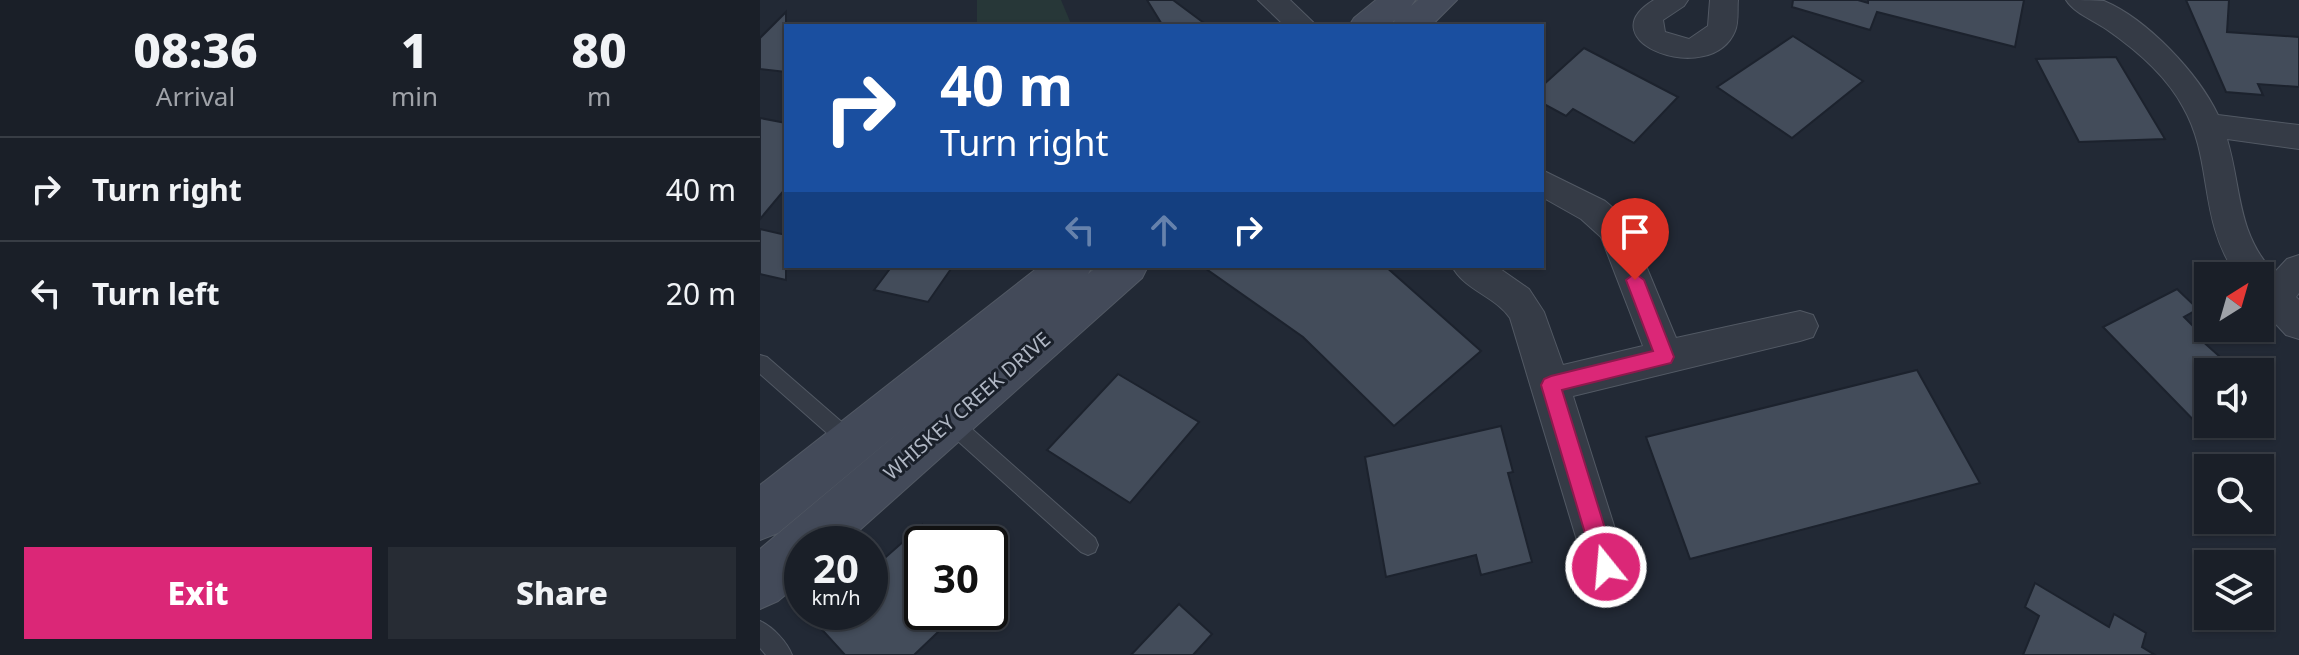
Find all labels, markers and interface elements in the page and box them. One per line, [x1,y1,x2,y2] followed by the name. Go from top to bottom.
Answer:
[133,17,258,82] text: 08:36
[401,17,428,82] text: 1
[571,17,627,82] text: 80
[940,46,1073,122] text: 40 m
[808,56,912,160] icon: right
[156,78,235,114] text: Arrival
[391,78,438,114] text: min
[587,78,611,114] text: m
[940,118,1108,167] text: Turn right
[24,167,68,211] icon: right
[92,169,242,210] text: Turn right
[666,169,736,210] text: 40 m
[1601,198,1669,280] pin
[1058,208,1102,252] icon: left
[1142,208,1186,252] icon: ahead
[1226,208,1270,252] icon: right
[1613,210,1657,254] icon: arrive
[2194,262,2274,342] north arrow
[2194,262,2274,630] map controls
[24,271,68,315] icon: left
[92,273,220,314] text: Turn left
[666,273,736,314] text: 20 m
[877,326,1056,486] street label: WHISKEY CREEK DRIVE
[2194,358,2274,438] button: sound
[2194,454,2274,534] button: search
[1564,525,1648,609] position arrow
[904,526,1008,630] speed limit sign: 30
[813,540,859,595] text: 20
[24,547,372,639] button: Exit
[388,547,736,639] button: Share
[2194,550,2274,630] button: layers
[811,584,861,611] text: km/h

